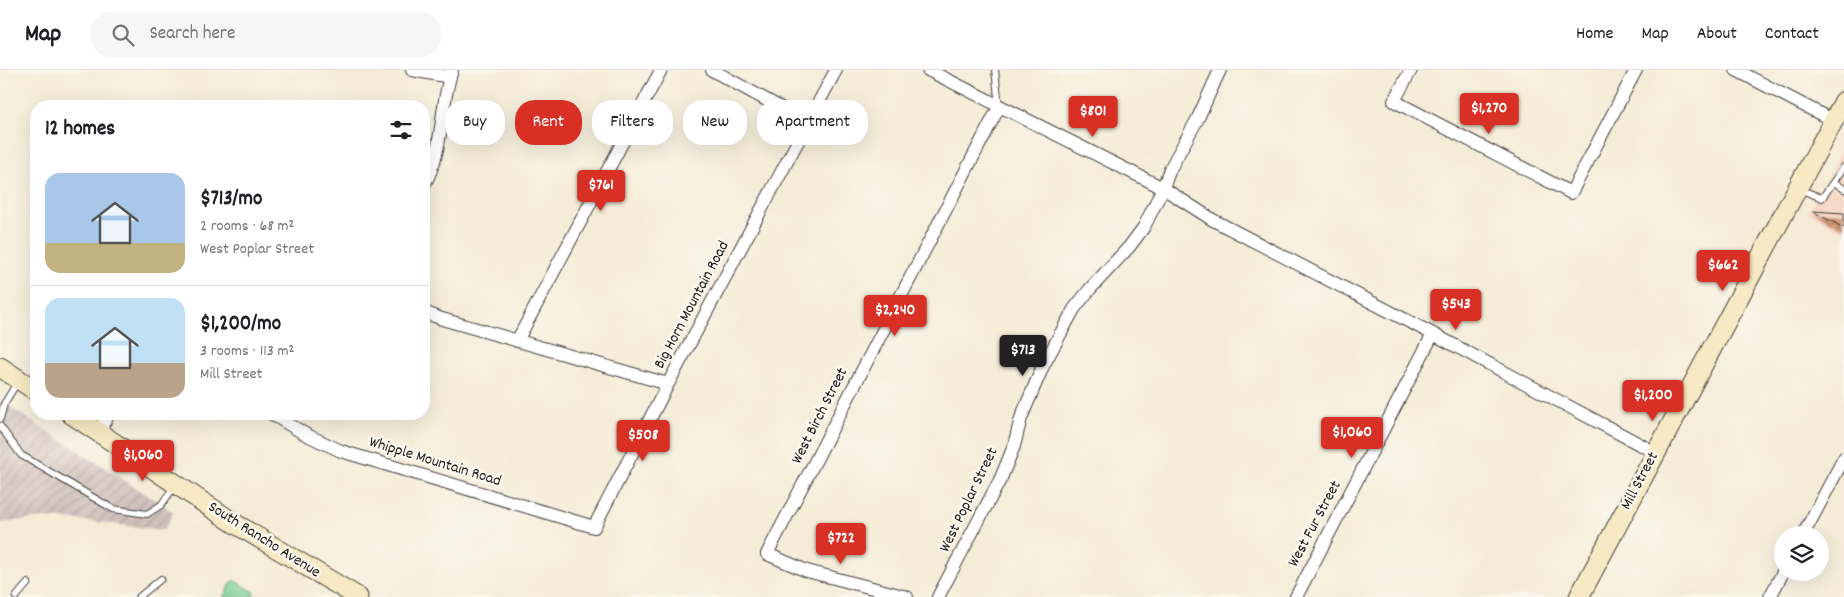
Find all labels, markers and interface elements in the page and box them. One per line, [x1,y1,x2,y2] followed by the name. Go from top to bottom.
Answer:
[91,12,441,57] search box
[25,18,61,52] text: Map
[109,21,137,49] icon: search
[149,21,235,48] text: Search here
[1576,22,1613,47] text: Home
[1641,22,1669,47] text: Map
[1697,22,1737,47] text: About
[1765,22,1819,47] text: Contact
[1448,92,1530,135] pin: $1,270
[1063,96,1123,138] pin: $801
[1471,97,1507,120] text: $1,270
[445,100,505,145] chip: Buy
[515,100,582,145] chip: Rent
[592,100,673,145] chip: Filters
[683,100,747,145] chip: New
[757,100,868,145] chip: Apartment
[1080,100,1106,123] text: $801
[45,115,115,145] text: 12 homes
[387,116,415,144] icon: filters
[571,170,631,212] pin: $761
[588,174,614,197] text: $761
[200,185,262,215] text: $713/mo
[85,193,145,253] icon: home
[200,215,294,238] text: 2 rooms · 68 m²
[649,237,735,373] street label: Big Horn Mountain Road
[200,238,314,261] text: West Poplar Street
[1693,250,1753,292] pin: $662
[1708,254,1738,277] text: $662
[1426,288,1486,331] pin: $543
[1441,293,1471,316] text: $543
[854,294,936,337] pin: $2,240
[875,299,915,322] text: $2,240
[200,310,281,340] text: $1,200/mo
[85,318,145,378] icon: home
[993,334,1053,377] pin: $713
[1011,339,1035,362] text: $713
[200,340,294,363] text: 3 rooms · 113 m²
[200,363,262,386] text: Mill Street
[786,364,854,468] street label: West Birch Street
[1612,380,1694,422] pin: $1,200
[1633,384,1673,407] text: $1,200
[1311,416,1393,459] pin: $1,060
[613,420,673,462] pin: $508
[1332,421,1372,444] text: $1,060
[628,424,658,447] text: $508
[366,431,504,493] street label: Whipple Mountain Road
[102,440,184,482] pin: $1,060
[123,444,163,467] text: $1,060
[934,444,1004,556] street label: West Poplar Street
[1615,448,1665,514] street label: Mill Street
[1283,477,1348,571] street label: West Fur Street
[203,496,325,584] street label: South Rancho Avenue
[811,522,871,565] pin: $722
[1774,526,1829,581] map controls
[1774,526,1829,581] button: layers
[827,527,855,550] text: $722

